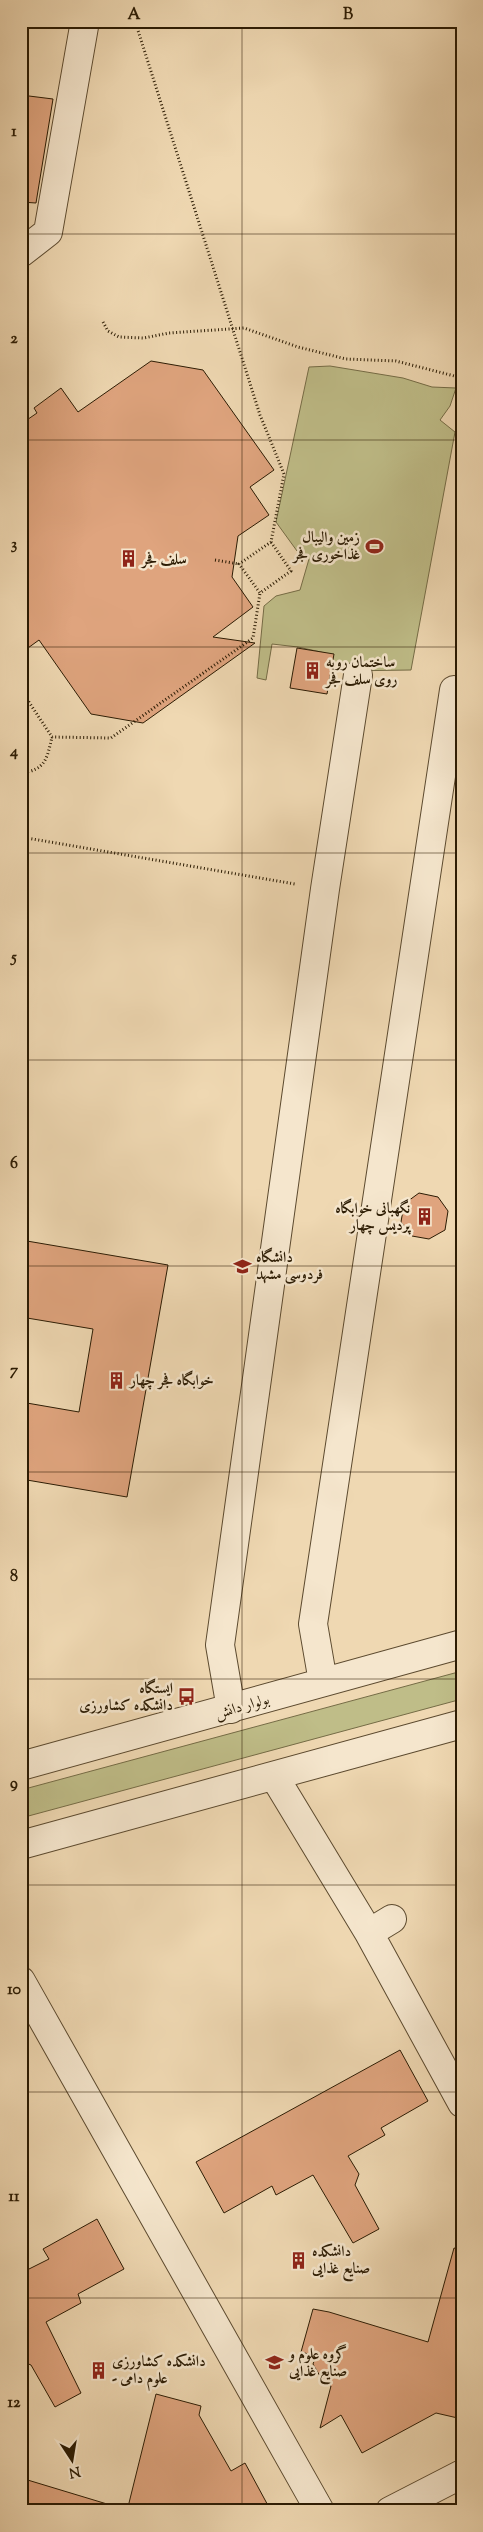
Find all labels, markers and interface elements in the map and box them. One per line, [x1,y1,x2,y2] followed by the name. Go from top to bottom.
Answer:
[128,4,141,27] text: A
[343,4,353,27] text: B
[11,121,17,144] text: 1
[10,328,18,351] text: 2
[291,528,360,566] place label: زمین والیبال غذاخوری فجر
[11,534,18,557] text: 3
[364,536,384,556] sports icon: زمین والیبال غذاخوری فجر
[118,549,138,569] building icon: سلف فجر
[140,550,187,571] place label: سلف فجر
[324,653,397,691] place label: ساختمان روبه روی سلف فجر
[302,661,322,681] building icon: ساختمان روبه روی سلف فجر
[9,741,18,764] text: 4
[9,947,17,970] text: 5
[10,1153,18,1176] text: 6
[335,1198,411,1237] place label: نگهبانی خوابگاه پردیس چهار
[414,1207,434,1227] building icon: نگهبانی خوابگاه پردیس چهار
[256,1247,323,1286] place label: دانشگاه فردوسی مشهد
[232,1256,252,1276] school or university icon: دانشگاه فردوسی مشهد
[10,1360,19,1383] text: 7
[106,1370,126,1390] building icon: خوابگاه فجر چهار
[128,1370,214,1392] place label: خوابگاه فجر چهار
[10,1566,18,1589] text: 8
[79,1678,173,1717] place label: ایستگاه دانشکده کشاورزی
[177,1687,197,1707] bus stop icon: ایستگاه دانشکده کشاورزی
[213,1690,272,1725] street label: بولوار دانش
[10,1773,18,1796] text: 9
[7,1979,21,2002] text: 10
[9,2186,20,2209] text: 11
[311,2242,370,2282] place label: دانشکده صنایع غذایی
[288,2250,308,2270] building icon: دانشکده صنایع غذایی
[287,2344,347,2385] place label: گروه علوم و صنایع غذایی
[112,2352,206,2391] place label: دانشکده کشاورزی - علوم دامی
[265,2353,285,2373] school or university icon: گروه علوم و صنایع غذایی
[88,2360,108,2380] building icon: دانشکده کشاورزی - علوم دامی
[8,2392,21,2415] text: 12
[48,2434,98,2484] north arrow
[67,2460,82,2482] text: N

